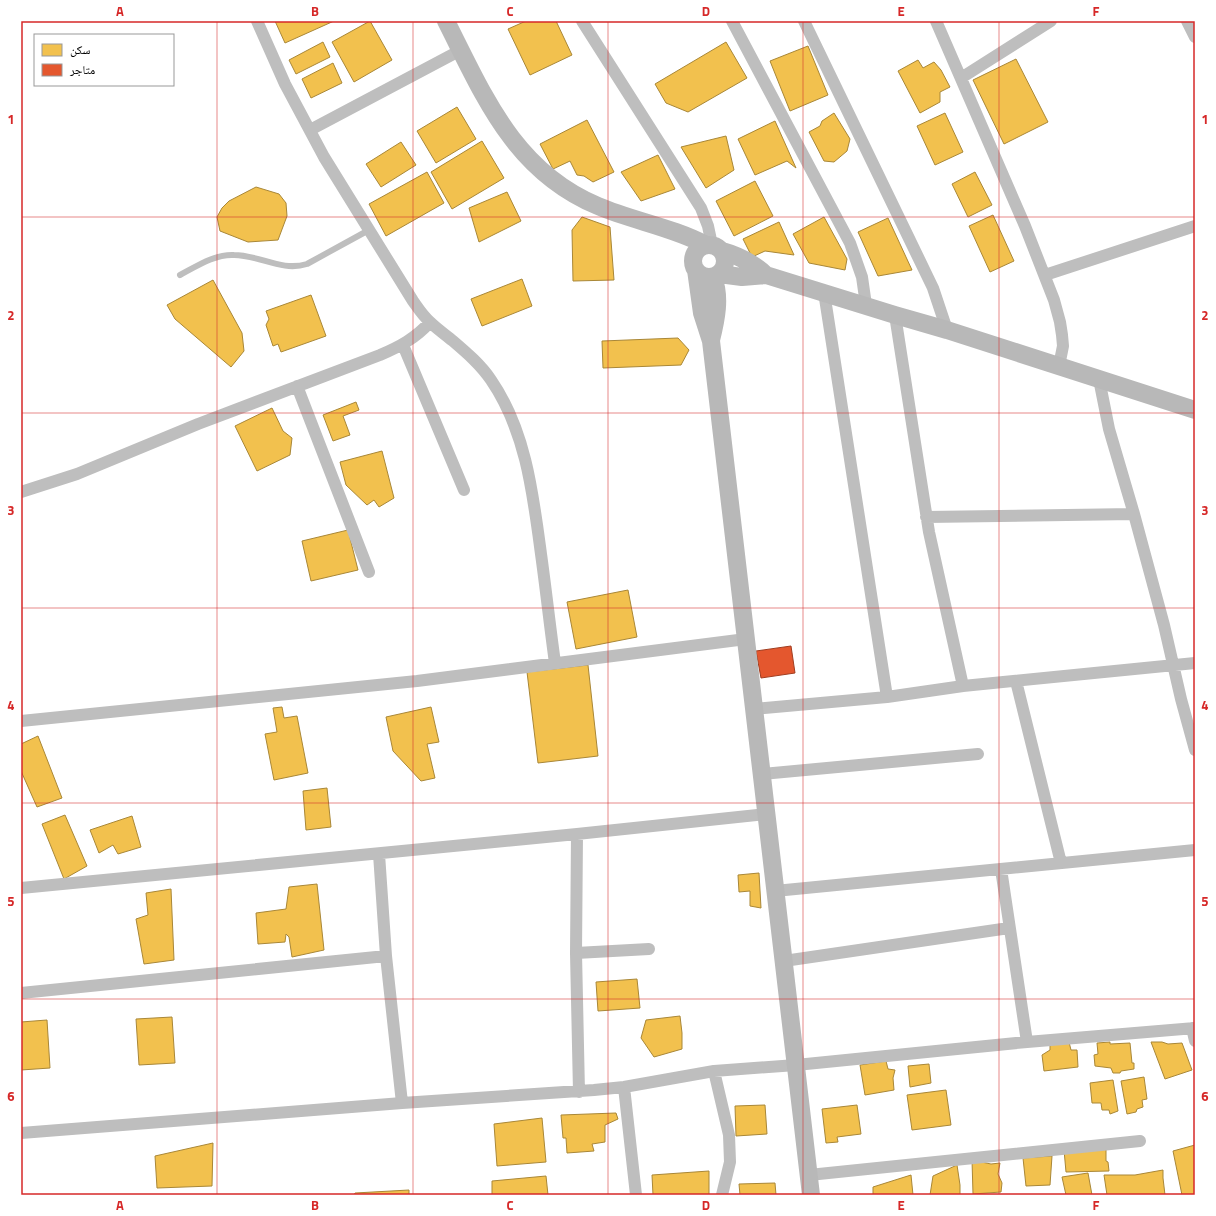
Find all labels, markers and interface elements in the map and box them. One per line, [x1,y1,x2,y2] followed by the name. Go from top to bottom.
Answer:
[116,1,124,21] text: A
[311,1,319,21] text: B
[506,1,514,21] text: C
[702,1,710,21] text: D
[897,1,905,21] text: E
[1093,1,1100,21] text: F
[34,34,174,86] legend
[70,40,91,59] text: سكن
[69,60,95,79] text: متاجر
[7,109,15,129] text: 1
[1201,109,1209,129] text: 1
[7,305,15,325] text: 2
[1201,305,1209,325] text: 2
[7,500,15,520] text: 3
[1201,500,1209,520] text: 3
[7,695,15,715] text: 4
[1201,695,1209,715] text: 4
[7,891,15,911] text: 5
[1201,891,1209,911] text: 5
[7,1086,15,1106] text: 6
[1201,1086,1209,1106] text: 6
[116,1195,124,1215] text: A
[311,1195,319,1215] text: B
[506,1195,514,1215] text: C
[702,1195,710,1215] text: D
[897,1195,905,1215] text: E
[1093,1195,1100,1215] text: F

